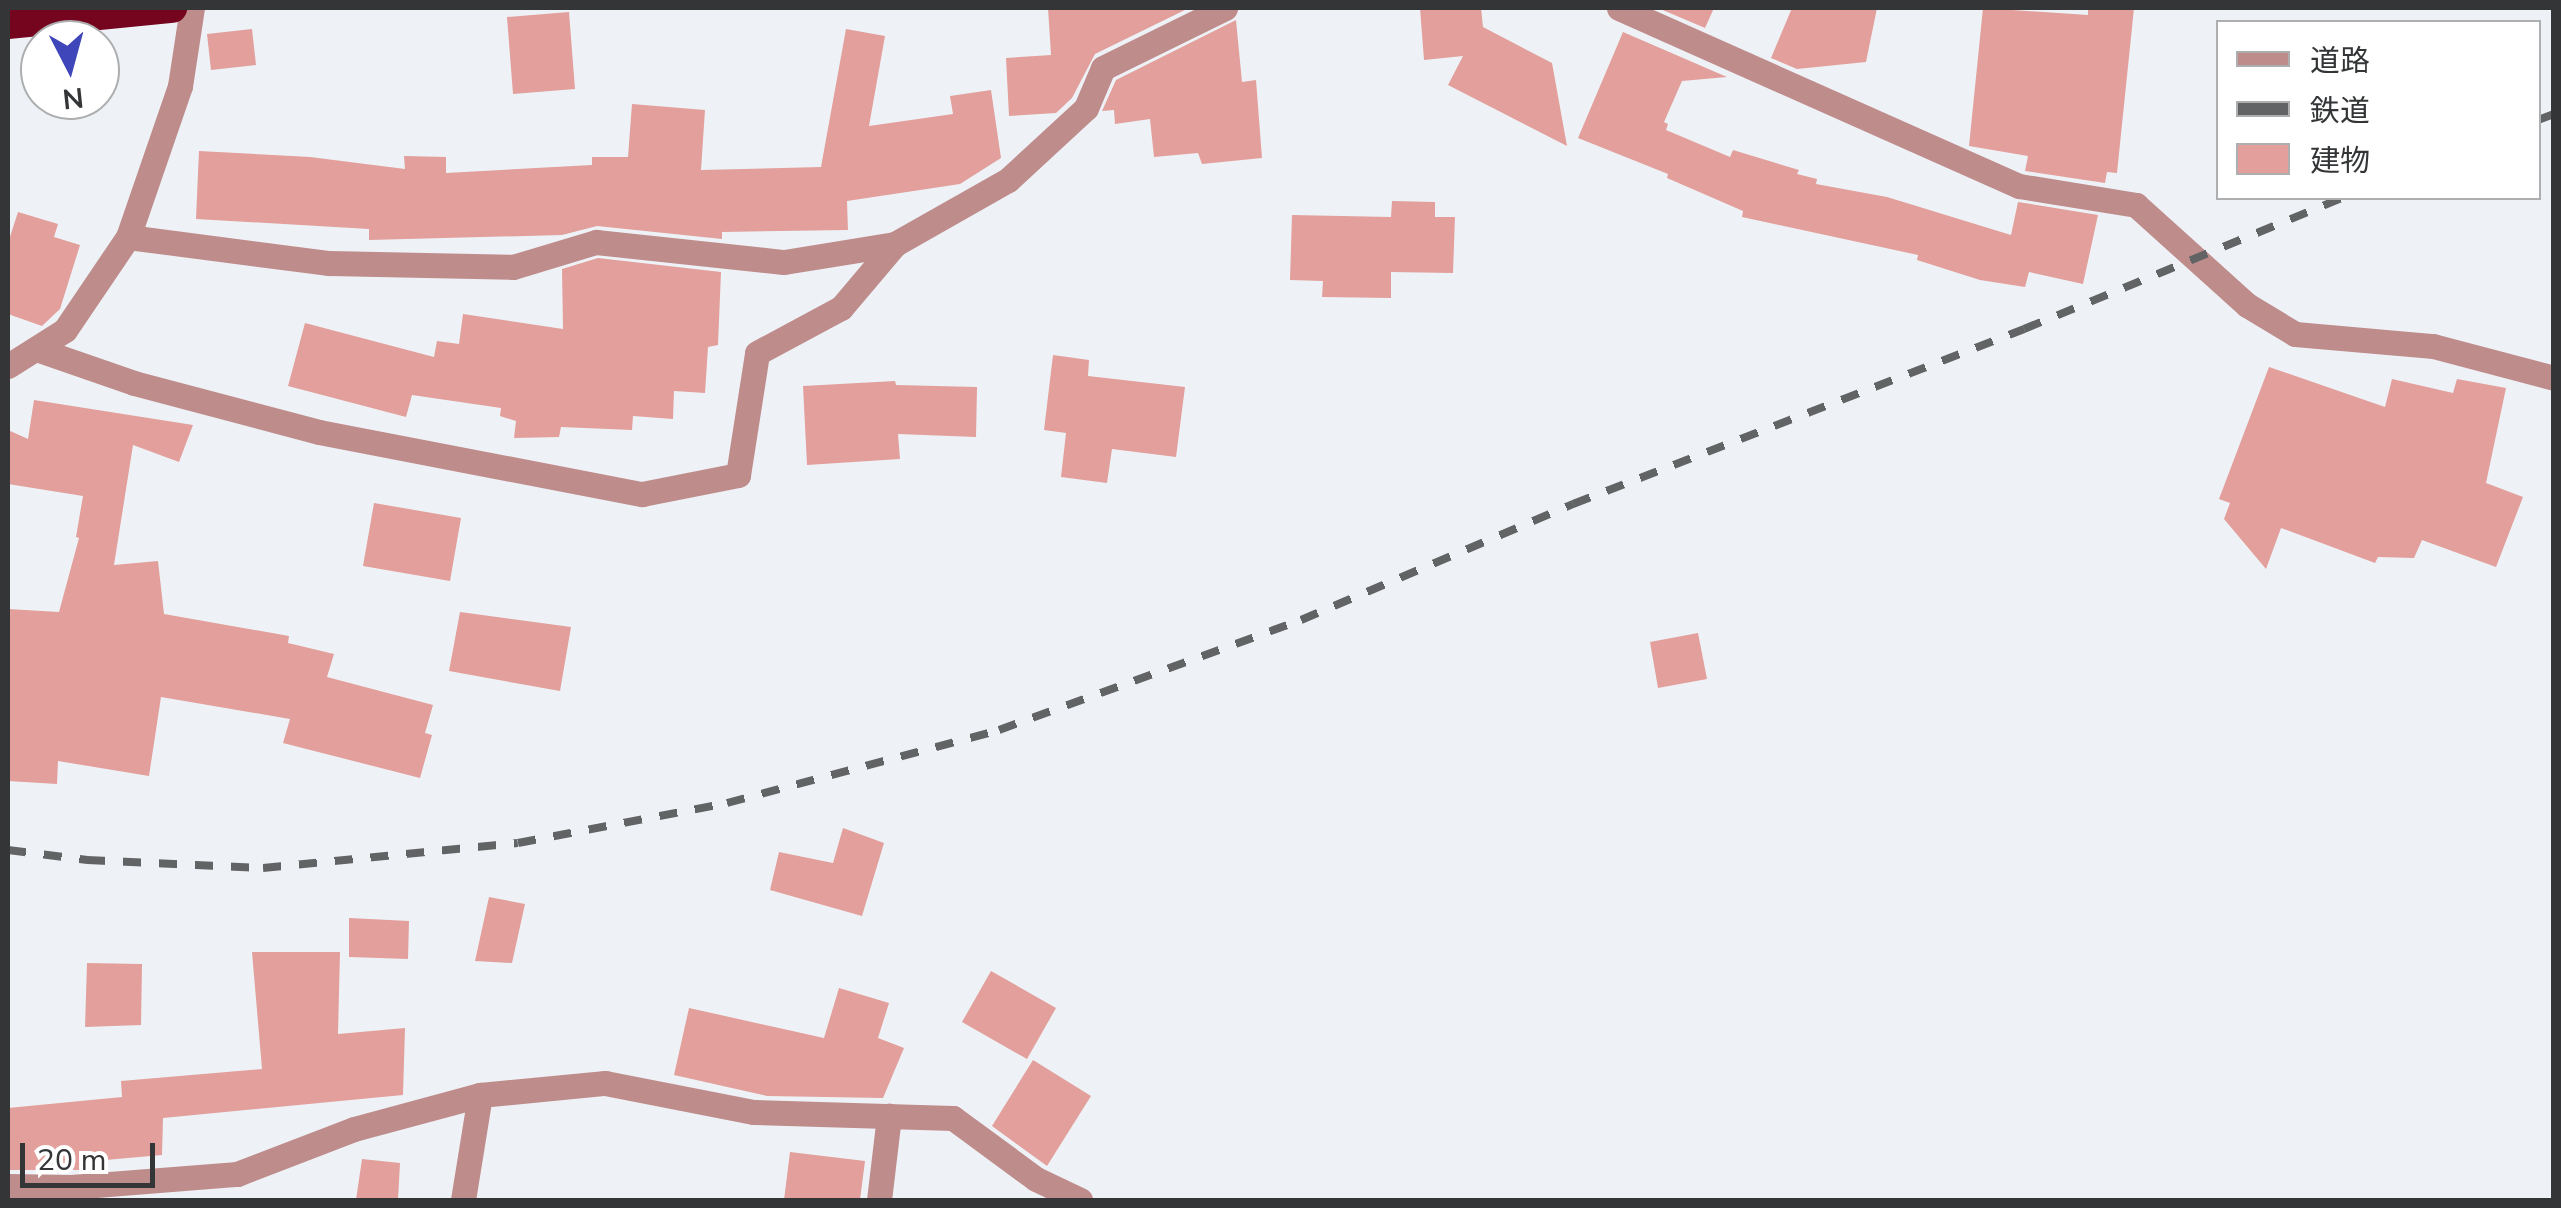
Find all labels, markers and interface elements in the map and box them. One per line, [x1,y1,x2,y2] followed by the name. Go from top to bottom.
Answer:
[20,20,120,120] north arrow
[2216,20,2541,200] legend
[2310,41,2370,82] text: 道路
[61,78,85,118] text: N
[2310,91,2370,132] text: 鉄道
[2310,141,2370,182] text: 建物
[25,1123,160,1185] scale bar
[37,1140,106,1181] text: 20 m

